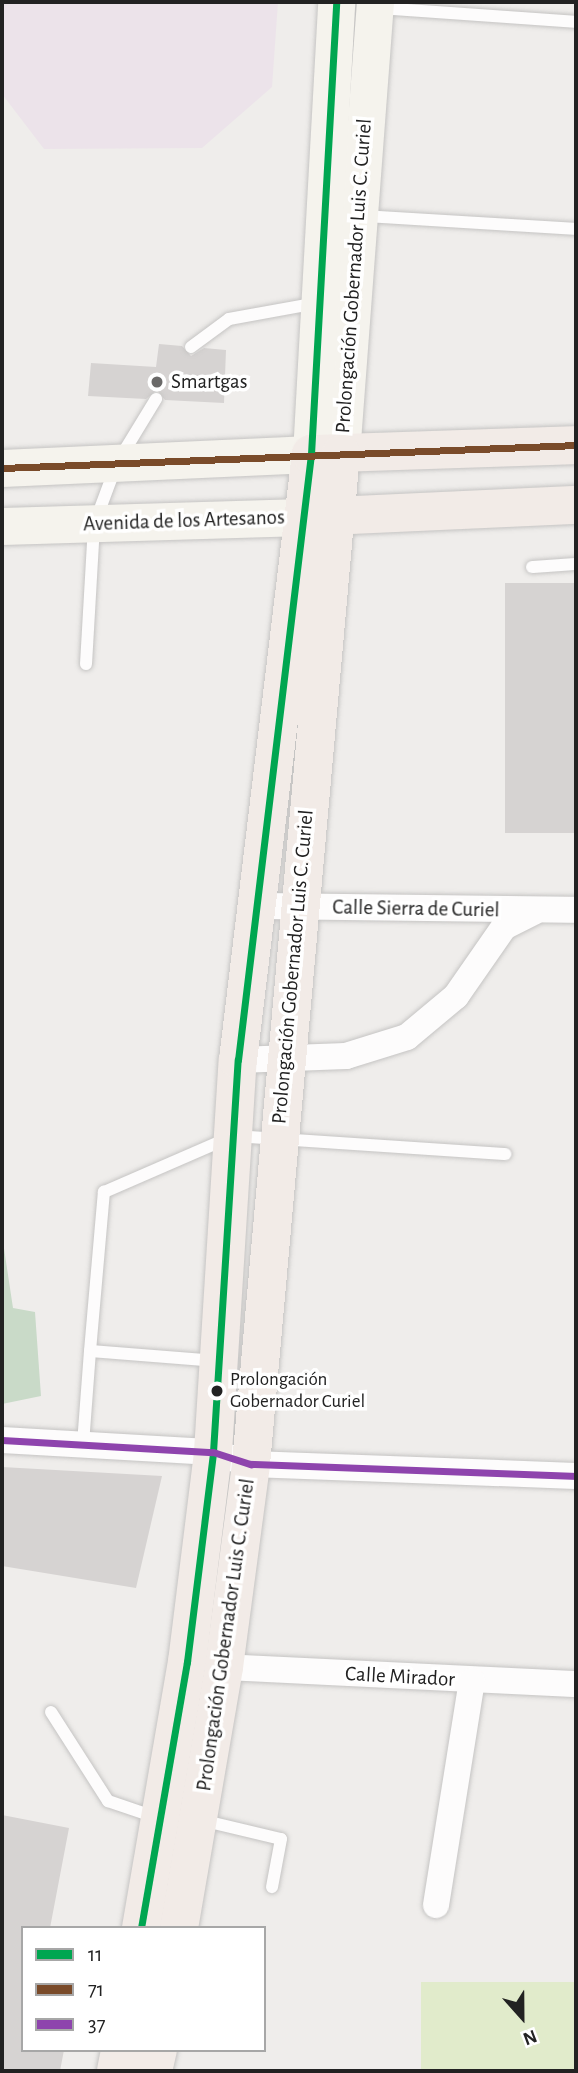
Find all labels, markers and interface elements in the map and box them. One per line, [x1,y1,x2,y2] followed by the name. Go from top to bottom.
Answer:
[330,118,378,434] street label: Prolongación Gobernador Luis C. Curiel
[171,369,247,395] place label: Smartgas
[149,374,165,390] marker: Smartgas
[83,505,285,537] street label: Avenida de los Artesanos
[267,809,319,1125] street label: Prolongación Gobernador Luis C. Curiel
[332,895,500,923] street label: Calle Sierra de Curiel
[230,1369,365,1413] place label: Prolongación Gobernador Curiel
[210,1384,224,1398] marker: Prolongación Gobernador Curiel
[192,1477,260,1793] street label: Prolongación Gobernador Luis C. Curiel
[345,1662,455,1692] street label: Calle Mirador
[21,1926,266,2052] legend
[88,1944,102,1965] text: 11
[88,1979,104,2000] text: 71
[487,1982,557,2052] north arrow
[88,2014,105,2035] text: 37
[520,2026,539,2048] text: N

